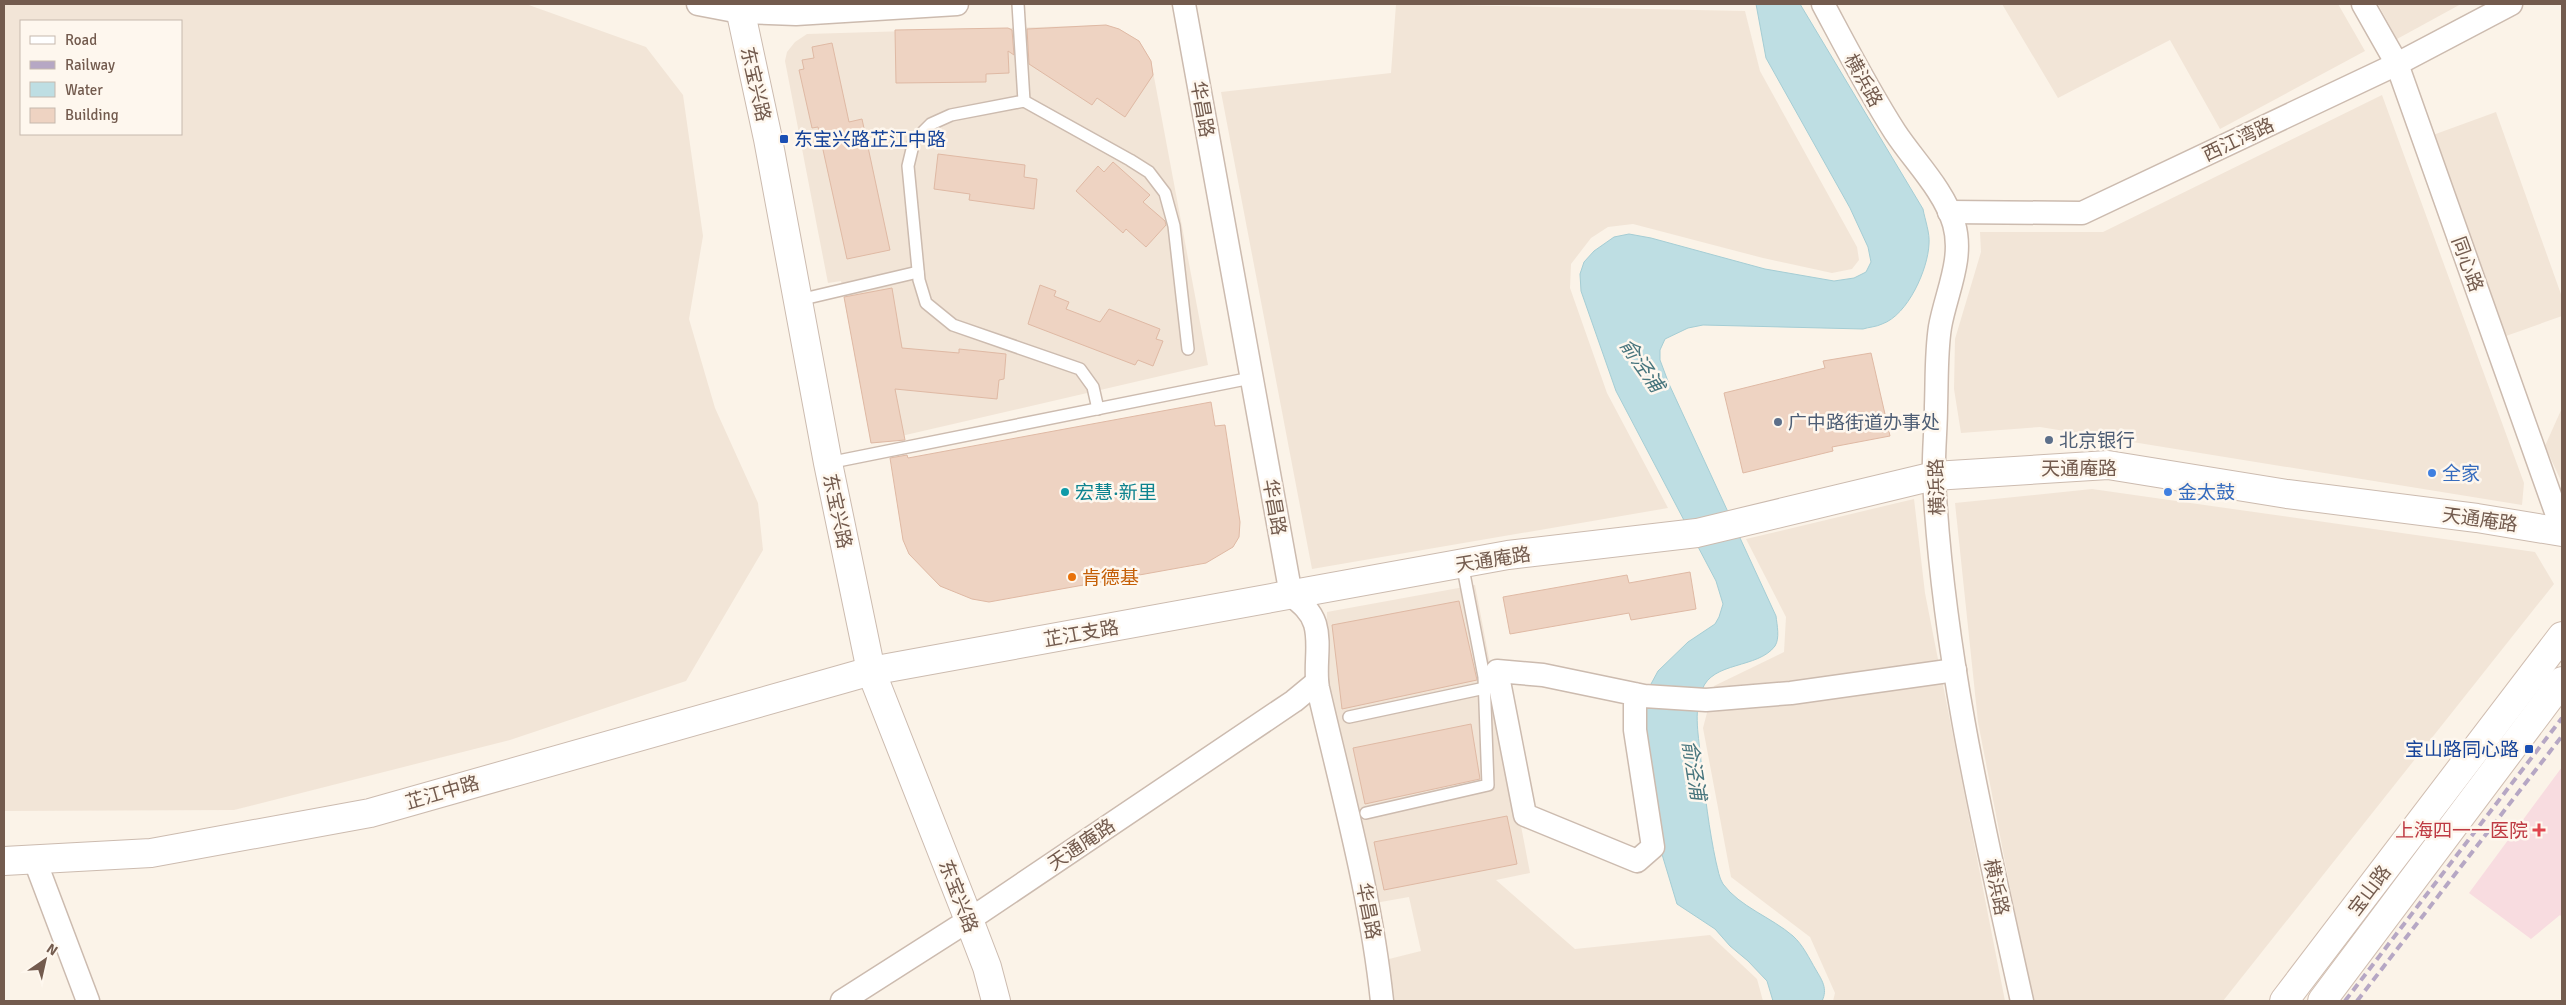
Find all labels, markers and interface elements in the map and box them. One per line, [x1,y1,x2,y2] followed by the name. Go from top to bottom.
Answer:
[20,20,182,135] legend
[65,31,97,49] text: Road
[735,44,775,124] street label: 东宝兴路
[1839,50,1887,111] street label: 横浜路
[65,56,115,74] text: Railway
[1185,79,1219,139] street label: 华昌路
[65,81,103,99] text: Water
[65,106,119,124] text: Building
[2199,113,2278,167] street label: 西江湾路
[794,128,946,152] place label: 东宝兴路芷江中路
[778,133,790,145] marker: 东宝兴路芷江中路
[2446,233,2488,295] street label: 同心路
[1614,334,1671,399] water label: 俞泾浦
[1788,411,1940,435] place label: 广中路街道办事处
[1772,416,1784,428] marker: 广中路街道办事处
[2059,429,2135,453] place label: 北京银行
[2043,434,2055,446] marker: 北京银行
[2041,457,2117,481] street label: 天通庵路
[1924,458,1950,516] street label: 横浜路
[2442,462,2480,486] place label: 全家
[2426,467,2438,479] marker: 全家
[817,472,857,551] street label: 东宝兴路
[1257,477,1291,537] street label: 华昌路
[1075,481,1157,505] place label: 宏慧·新里
[2178,481,2235,505] place label: 金太鼓
[1059,486,1071,498] marker: 宏慧·新里
[2162,486,2174,498] marker: 金太鼓
[2441,503,2519,537] street label: 天通庵路
[1454,542,1533,578] street label: 天通庵路
[1082,566,1139,590] place label: 肯德基
[1066,571,1078,583] marker: 肯德基
[1042,616,1121,652] street label: 芷江支路
[1676,738,1711,805] water label: 俞泾浦
[2405,738,2519,762] place label: 宝山路同心路
[2523,743,2535,755] marker: 宝山路同心路
[402,771,482,815] street label: 芷江中路
[1043,814,1120,876] street label: 天通庵路
[2395,819,2528,843] place label: 上海四一一医院
[2532,823,2546,837] marker: 上海四一一医院
[933,857,983,936] street label: 东宝兴路
[1978,857,2014,918] street label: 横浜路
[2343,861,2397,921] street label: 宝山路
[1351,881,1385,941] street label: 华昌路
[20,935,70,985] north arrow
[43,940,61,959] text: N

